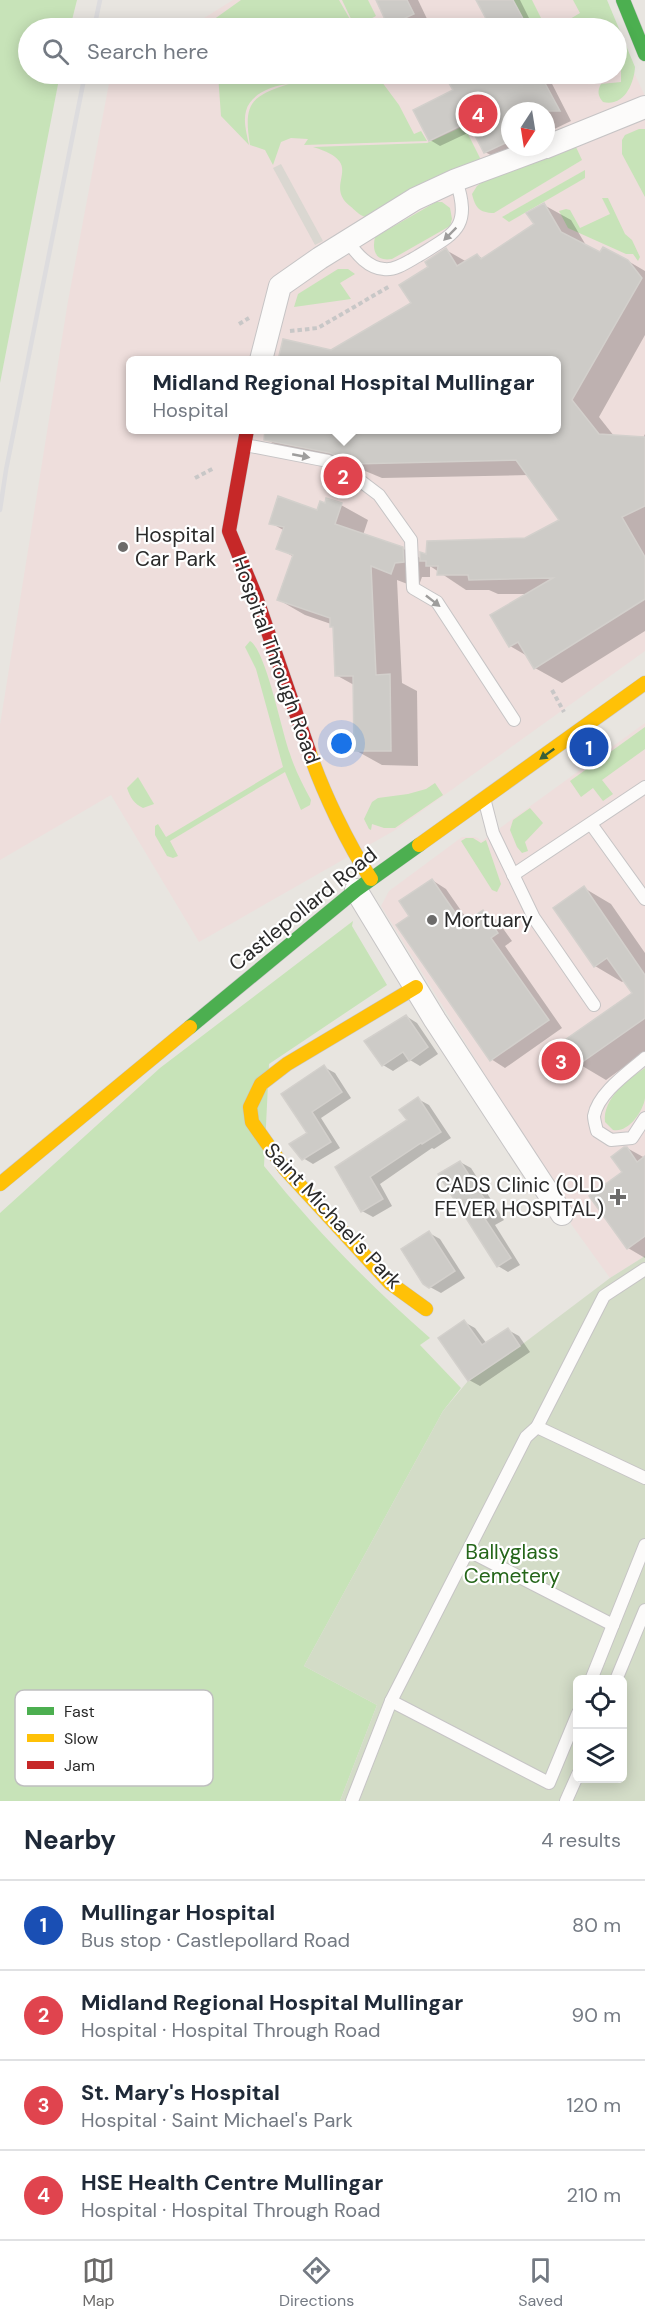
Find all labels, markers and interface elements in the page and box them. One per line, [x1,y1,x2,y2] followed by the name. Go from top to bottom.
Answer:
[18,18,627,84] search box
[39,35,72,68] icon: search
[87,37,208,66] text: Search here
[458,92,498,136] pin: 4
[501,102,555,156] north arrow
[443,227,458,241] one-way arrow
[126,356,561,434] popup
[152,368,535,397] text: Midland Regional Hospital Mullingar
[152,397,228,423] text: Hospital
[292,452,311,461] one-way arrow
[324,454,362,498] pin: 2
[135,521,217,573] place label: Hospital Car Park
[116,540,130,554] marker: Hospital Car Park
[225,552,327,768] street label: Hospital Through Road
[425,595,441,607] one-way arrow
[570,724,608,770] pin: 1
[327,729,356,758] your location
[539,748,555,760] one-way arrow
[223,841,383,977] street label: Castlepollard Road
[444,906,533,934] place label: Mortuary
[425,913,439,927] marker: Mortuary
[542,1038,580,1084] pin: 3
[258,1137,408,1295] street label: Saint Michael's Park
[434,1171,604,1223] place label: CADS Clinic (OLD FEVER HOSPITAL)
[609,1188,627,1206] marker: CADS Clinic (OLD FEVER HOSPITAL)
[464,1538,561,1590] park label: Ballyglass Cemetery
[573,1675,627,1783] map controls
[573,1675,627,1729] button: locate
[15,1690,213,1786] legend
[64,1701,95,1722] text: Fast
[64,1728,98,1749] text: Slow
[573,1729,627,1783] button: layers
[64,1755,95,1776] text: Jam
[24,1823,116,1857] text: Nearby
[541,1827,621,1853] text: 4 results
[81,1898,275,1927] text: Mullingar Hospital
[40,1912,47,1938] text: 1
[572,1912,621,1938] text: 80 m
[81,1927,350,1953] text: Bus stop · Castlepollard Road
[81,1988,463,2017] text: Midland Regional Hospital Mullingar
[38,2002,49,2028] text: 2
[572,2002,621,2028] text: 90 m
[81,2017,381,2043] text: Hospital · Hospital Through Road
[81,2078,280,2107] text: St. Mary's Hospital
[37,2092,50,2118] text: 3
[567,2092,621,2118] text: 120 m
[81,2107,353,2133] text: Hospital · Saint Michael's Park
[81,2168,383,2197] text: HSE Health Centre Mullingar
[37,2182,50,2208] text: 4
[566,2182,621,2208] text: 210 m
[81,2197,381,2223] text: Hospital · Hospital Through Road
[82,2254,115,2311] tab: Map
[279,2254,354,2311] tab: Directions
[518,2254,563,2311] tab: Saved

